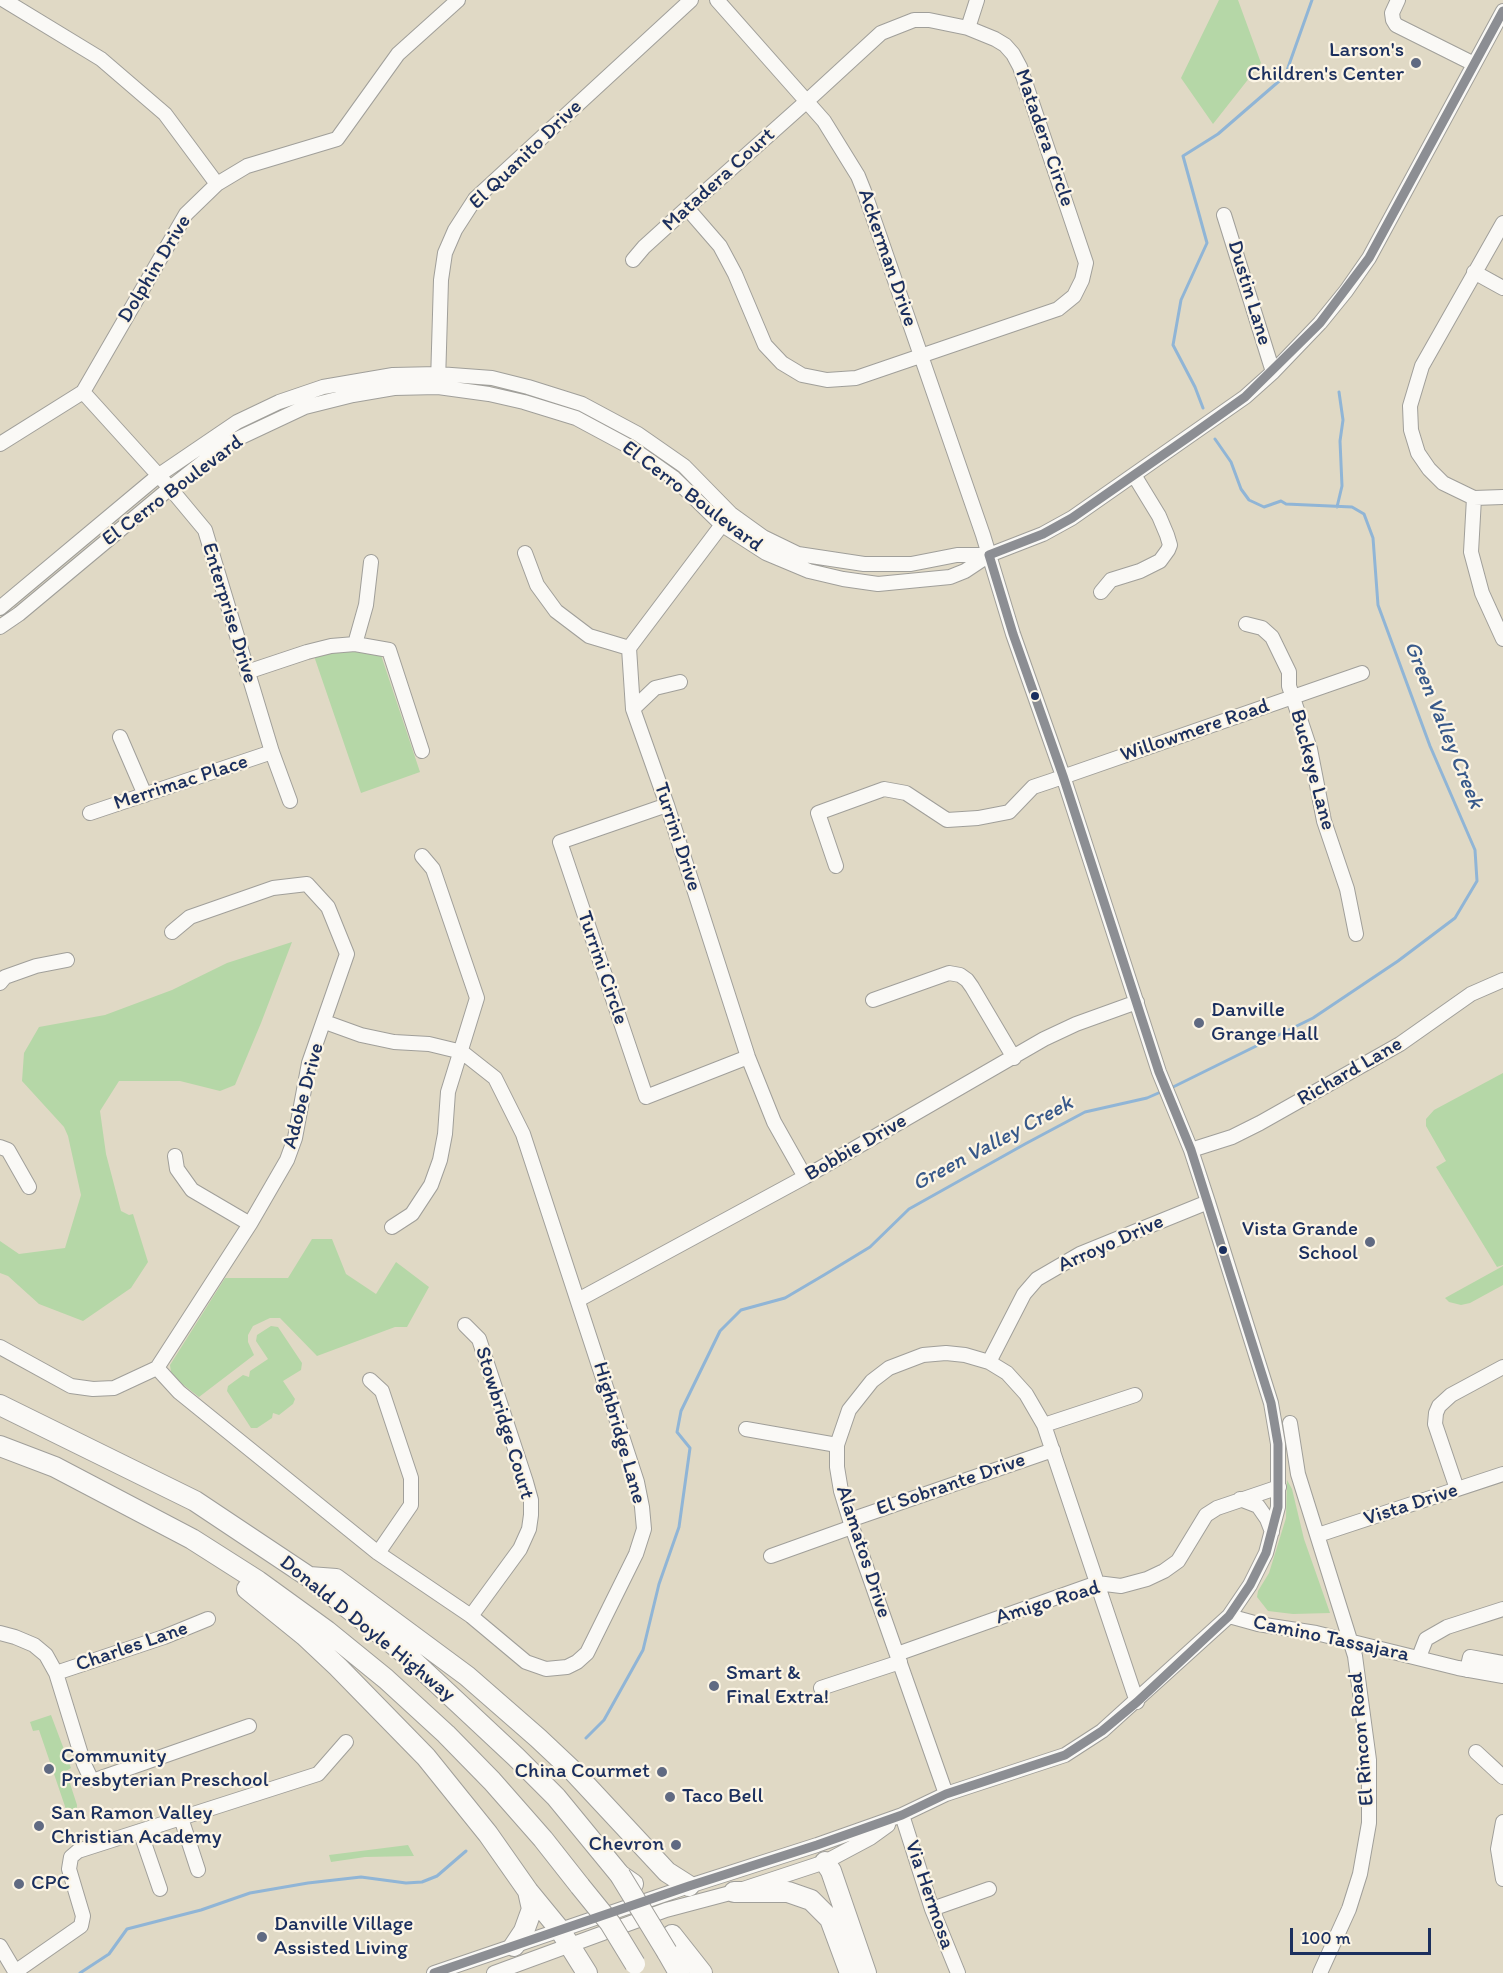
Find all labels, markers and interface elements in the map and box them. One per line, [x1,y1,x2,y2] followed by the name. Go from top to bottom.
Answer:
[1247,38,1404,88] place label: Larson's Children's Center
[1409,56,1423,70] marker: Larson's Children's Center
[1009,66,1079,210] street label: Matadera Circle
[464,95,588,215] street label: El Quanito Drive
[657,123,781,237] street label: Matadera Court
[852,186,922,330] street label: Ackerman Drive
[113,210,197,328] street label: Dolphin Drive
[1221,238,1277,348] street label: Dustin Lane
[98,430,248,552] street label: El Cerro Boulevard
[617,436,767,558] street label: El Cerro Boulevard
[196,540,262,686] street label: Enterprise Drive
[1397,637,1489,813] water label: Green Valley Creek
[1029,690,1041,702] unlabelled marker
[1117,694,1273,768] street label: Willowmere Road
[1284,707,1340,833] street label: Buckeye Lane
[111,749,251,817] street label: Merrimac Place
[648,779,706,895] street label: Turrini Drive
[571,908,633,1028] street label: Turrini Circle
[1211,998,1319,1048] place label: Danville Grange Hall
[1192,1016,1206,1030] marker: Danville Grange Hall
[1293,1032,1407,1112] street label: Richard Lane
[278,1040,330,1152] street label: Adobe Drive
[908,1091,1078,1197] water label: Green Valley Creek
[800,1109,912,1187] street label: Bobbie Drive
[1054,1209,1168,1279] street label: Arroyo Drive
[1242,1217,1358,1267] place label: Vista Grande School
[1363,1235,1377,1249] marker: Vista Grande School
[1217,1244,1229,1256] unlabelled marker
[469,1344,539,1502] street label: Stowbridge Court
[587,1359,651,1507] street label: Highbridge Lane
[873,1448,1029,1522] street label: El Sobrante Drive
[1361,1478,1461,1532] street label: Vista Drive
[830,1483,896,1621] street label: Alamatos Drive
[274,1550,460,1708] street label: Donald D Doyle Highway
[993,1575,1103,1631] street label: Amigo Road
[1251,1610,1411,1668] street label: Camino Tassajara
[73,1616,191,1678] street label: Charles Lane
[726,1661,829,1711] place label: Smart & Final Extra!
[1344,1671,1380,1807] street label: El Rincon Road
[707,1679,721,1693] marker: Smart & Final Extra!
[61,1744,269,1794] place label: Community Presbyterian Preschool
[515,1759,650,1785] place label: China Courmet
[42,1762,56,1776] marker: Community Presbyterian Preschool
[655,1765,669,1779] marker: China Courmet
[682,1784,763,1810] place label: Taco Bell
[663,1790,677,1804] marker: Taco Bell
[51,1801,222,1851] place label: San Ramon Valley Christian Academy
[32,1819,46,1833] marker: San Ramon Valley Christian Academy
[589,1832,664,1858] place label: Chevron
[899,1837,959,1953] street label: Via Hermosa
[669,1838,683,1852] marker: Chevron
[31,1871,70,1897] place label: CPC
[12,1877,26,1891] marker: CPC
[274,1912,413,1962] place label: Danville Village Assisted Living
[1293,1916,1434,1954] scale bar
[1301,1927,1351,1949] text: 100 m
[255,1930,269,1944] marker: Danville Village Assisted Living

